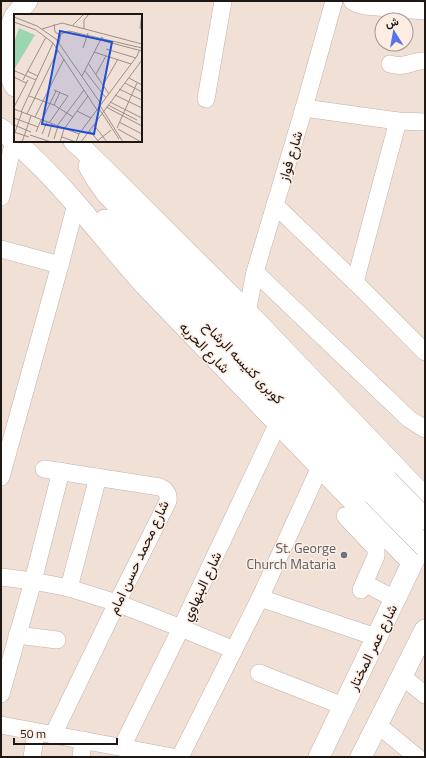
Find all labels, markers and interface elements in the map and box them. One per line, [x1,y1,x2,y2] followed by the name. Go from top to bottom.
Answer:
[374,12,414,52] north arrow
[384,13,400,31] text: ش
[14,14,142,142] inset map
[272,128,309,185] street label: شارع فواز
[174,316,235,378] street label: شارع الحريه
[198,316,289,409] street label: كوبرى كنيسه الرشاح
[102,496,175,618] street label: شارع محمد حسن امام
[246,537,336,574] place label: St. George Church Mataria
[176,548,228,625] street label: شارع البنهاوي
[339,550,349,560] marker: St. George Church Mataria
[342,600,403,695] street label: شارع عمر المختار
[14,720,117,746] scale bar
[20,724,46,743] text: 50 m

